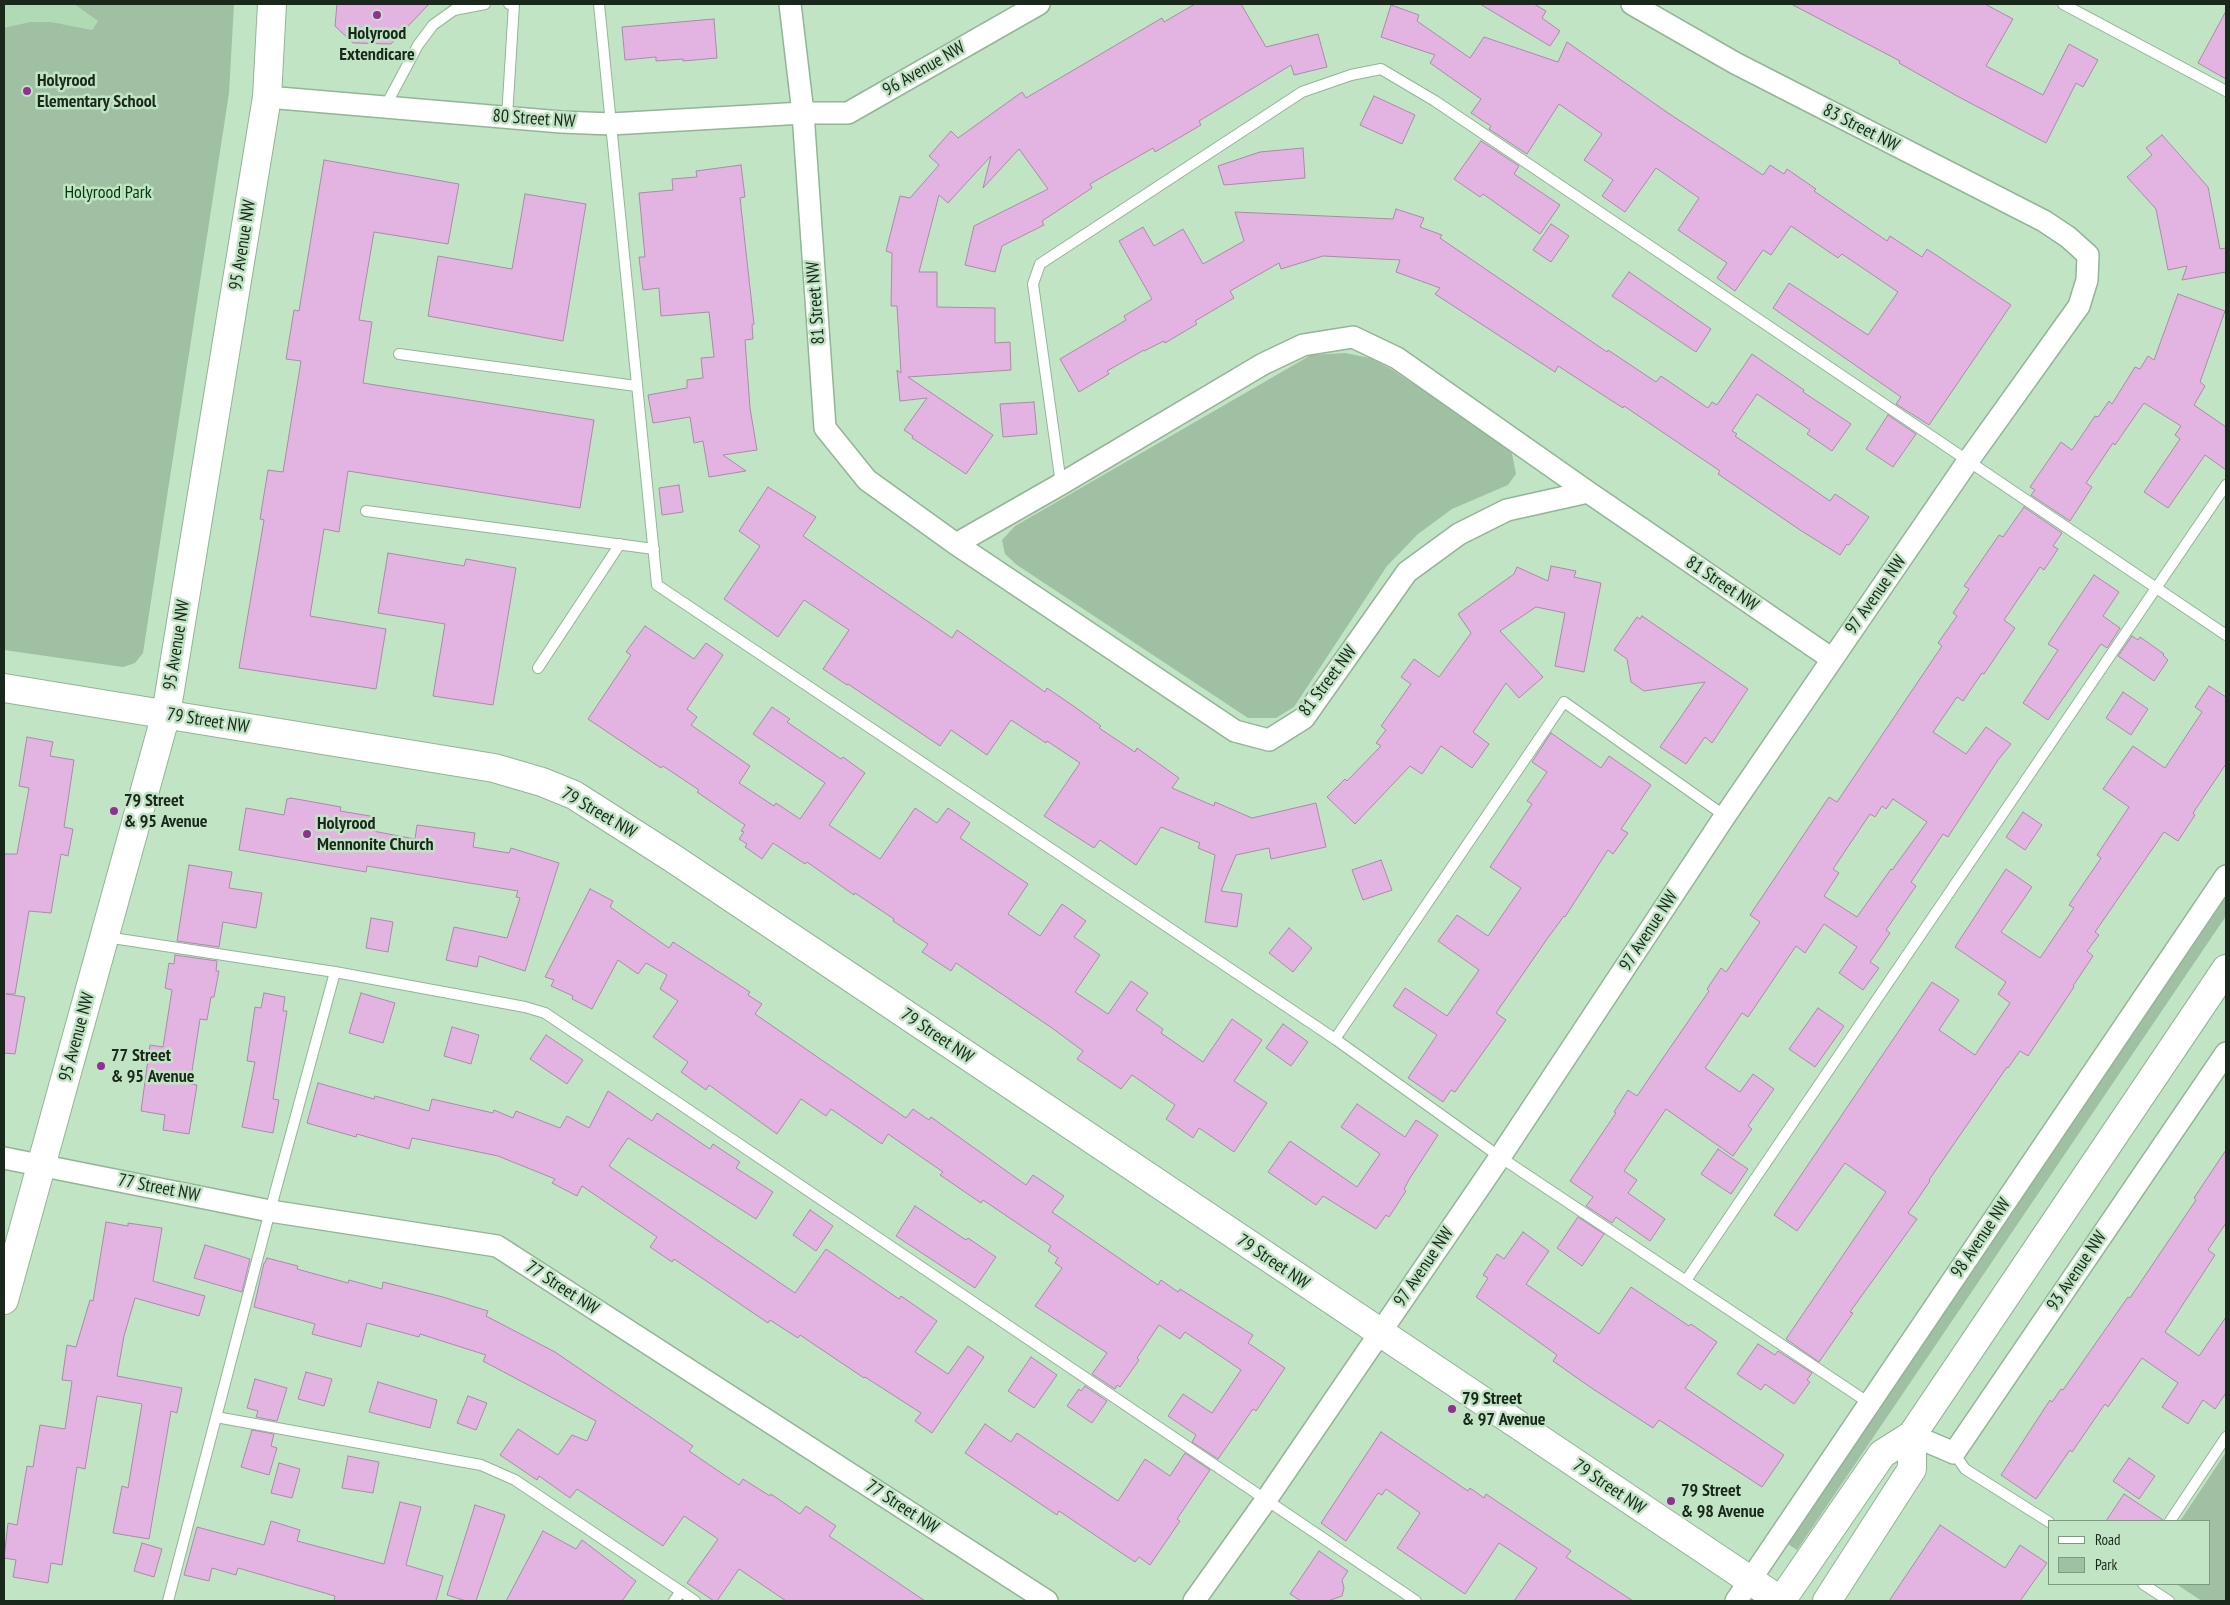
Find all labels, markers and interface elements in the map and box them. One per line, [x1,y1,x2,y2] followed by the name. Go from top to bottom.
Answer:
[371,9,383,21] marker: Holyrood Extendicare
[339,23,415,66] place label: Holyrood Extendicare
[879,37,969,101] street label: 96 Avenue NW
[37,70,156,112] place label: Holyrood Elementary School
[21,85,33,97] marker: Holyrood Elementary School
[1819,100,1903,156] street label: 83 Street NW
[492,105,576,133] street label: 80 Street NW
[64,182,152,204] park label: Holyrood Park
[225,198,261,292] street label: 95 Avenue NW
[802,261,830,345] street label: 81 Street NW
[1841,551,1911,639] street label: 97 Avenue NW
[1682,552,1762,616] street label: 81 Street NW
[159,598,195,692] street label: 95 Avenue NW
[1294,641,1362,721] street label: 81 Street NW
[165,704,251,738] street label: 79 Street NW
[558,783,640,843] street label: 79 Street NW
[124,790,207,832] place label: 79 Street & 95 Avenue
[108,805,120,817] marker: 79 Street & 95 Avenue
[317,813,434,856] place label: Holyrood Mennonite Church
[301,828,313,840] marker: Holyrood Mennonite Church
[1615,887,1683,975] street label: 97 Avenue NW
[55,990,99,1084] street label: 95 Avenue NW
[897,1004,977,1068] street label: 79 Street NW
[111,1045,194,1088] place label: 77 Street & 95 Avenue
[95,1060,107,1072] marker: 77 Street & 95 Avenue
[116,1169,202,1207] street label: 77 Street NW
[1947,1194,2015,1282] street label: 98 Avenue NW
[1390,1223,1458,1311] street label: 97 Avenue NW
[2043,1227,2111,1315] street label: 93 Avenue NW
[1233,1230,1313,1294] street label: 79 Street NW
[521,1256,603,1320] street label: 77 Street NW
[1462,1388,1545,1430] place label: 79 Street & 97 Avenue
[1446,1403,1458,1415] marker: 79 Street & 97 Avenue
[1569,1455,1649,1519] street label: 79 Street NW
[861,1475,943,1539] street label: 77 Street NW
[1681,1480,1764,1522] place label: 79 Street & 98 Avenue
[1665,1495,1677,1507] marker: 79 Street & 98 Avenue
[2048,1520,2210,1585] legend
[2095,1530,2121,1549] text: Road
[2095,1555,2117,1574] text: Park

